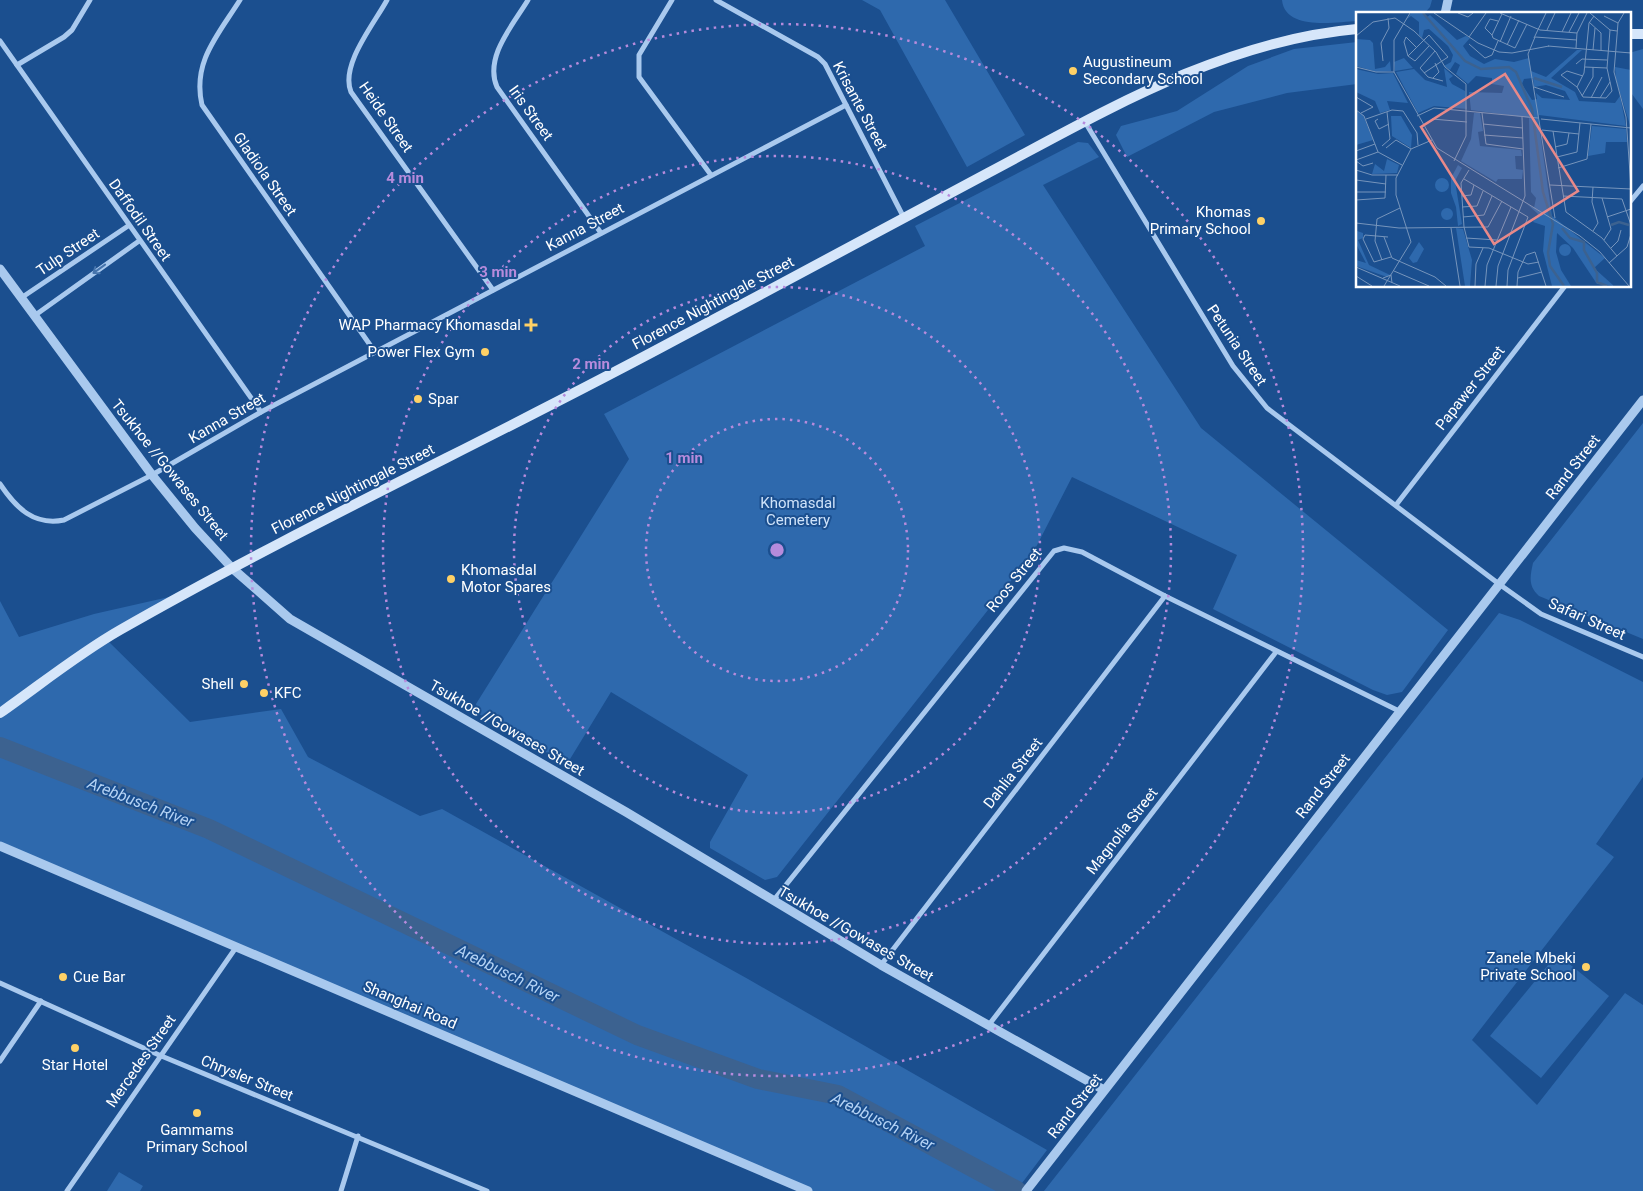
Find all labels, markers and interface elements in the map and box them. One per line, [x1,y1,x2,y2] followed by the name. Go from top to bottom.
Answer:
[1356,12,1630,288] inset map
[1083,53,1203,88] place label: Augustineum Secondary School
[829,58,891,154] street label: Krisante Street
[1067,65,1079,77] marker: Augustineum Secondary School
[355,78,417,156] street label: Heide Street
[505,82,557,144] street label: Iris Street
[230,129,300,219] street label: Gladiola Street
[386,169,424,187] text: 4 min
[105,175,175,265] street label: Daffodil Street
[543,199,627,255] street label: Kanna Street
[1150,203,1251,238] place label: Khomas Primary School
[1255,215,1267,227] marker: Khomas Primary School
[33,224,103,280] street label: Tulp Street
[629,253,797,353] street label: Florence Nightingale Street
[479,263,517,281] text: 3 min
[92,264,106,274] one-way arrow
[1203,301,1271,389] street label: Petunia Street
[339,316,521,334] place label: WAP Pharmacy Khomasdal
[525,319,537,331] marker: WAP Pharmacy Khomasdal
[1432,342,1508,434] street label: Papawer Street
[368,343,475,361] place label: Power Flex Gym
[479,346,491,358] marker: Power Flex Gym
[572,355,610,373] text: 2 min
[185,389,269,447] street label: Kanna Street
[428,390,459,408] place label: Spar
[412,393,424,405] marker: Spar
[108,396,232,544] street label: Tsukhoe //Gowases Street
[1542,431,1604,503] street label: Rand Street
[268,440,438,538] street label: Florence Nightingale Street
[665,449,703,467] text: 1 min
[760,494,836,529] park label: Khomasdal Cemetery
[768,541,786,559] centre of rings
[983,544,1045,616] street label: Roos Street
[461,561,551,596] place label: Khomasdal Motor Spares
[445,573,457,585] marker: Khomasdal Motor Spares
[1546,594,1628,644] street label: Safari Street
[202,675,234,693] place label: Shell
[426,676,588,780] street label: Tsukhoe //Gowases Street
[238,678,250,690] marker: Shell
[274,684,302,702] place label: KFC
[258,687,270,699] marker: KFC
[980,734,1046,812] street label: Dahlia Street
[1292,750,1354,822] street label: Rand Street
[84,773,197,832] water label: Arebbusch River
[1083,784,1162,878] street label: Magnolia Street
[775,882,937,986] street label: Tsukhoe //Gowases Street
[452,940,563,1007] water label: Arebbusch River
[1480,949,1576,984] place label: Zanele Mbeki Private School
[1580,961,1592,973] marker: Zanele Mbeki Private School
[73,968,125,986] place label: Cue Bar
[57,971,69,983] marker: Cue Bar
[360,977,460,1033] street label: Shanghai Road
[102,1011,180,1111] street label: Mercedes Street
[69,1042,81,1054] marker: Star Hotel
[198,1051,296,1105] street label: Chrysler Street
[42,1056,108,1074] place label: Star Hotel
[1044,1070,1106,1142] street label: Rand Street
[827,1088,938,1155] water label: Arebbusch River
[191,1107,203,1119] marker: Gammams Primary School
[146,1121,248,1156] place label: Gammams Primary School

